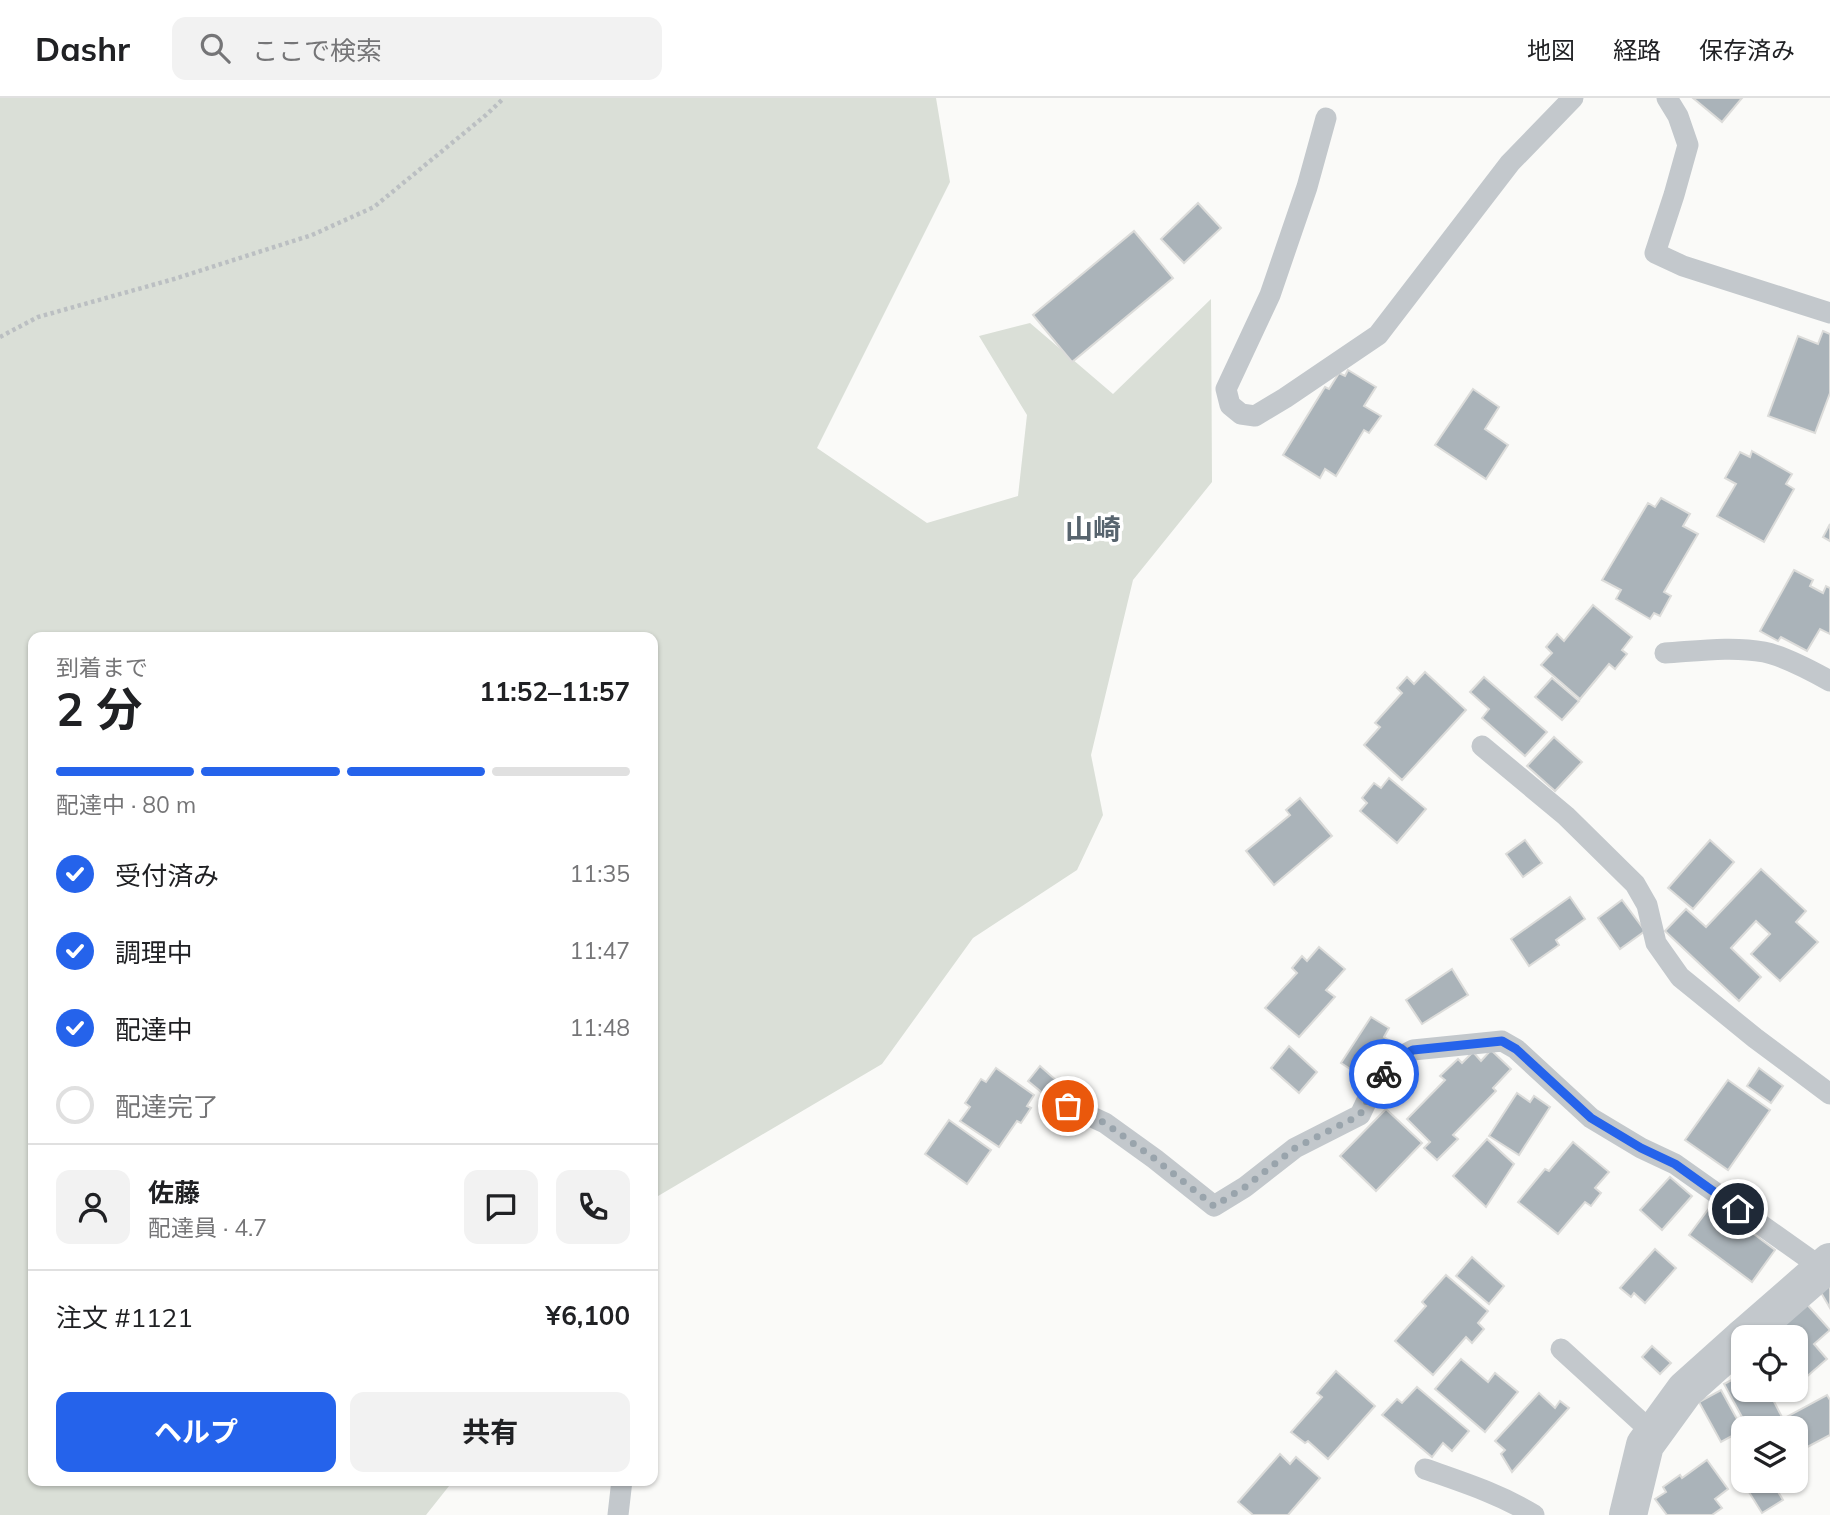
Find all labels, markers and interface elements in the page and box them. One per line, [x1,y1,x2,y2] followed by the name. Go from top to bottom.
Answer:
[172,17,662,80] search box
[35,28,130,69] text: Dashr
[196,29,234,67] icon: search
[252,34,382,67] text: ここで検索
[1527,35,1575,65] text: 地図
[1613,35,1661,65] text: 経路
[1699,35,1795,65] text: 保存済み
[1065,511,1121,546] district label: 山崎
[56,653,148,682] text: 到着まで
[479,675,630,708] text: 11:52–11:57
[56,680,142,738] text: 2 分
[56,790,196,819] text: 配達中 · 80 m
[56,855,94,893] icon: check
[115,859,219,892] text: 受付済み
[570,859,630,888] text: 11:35
[56,932,94,970] icon: check
[115,936,193,969] text: 調理中
[570,936,630,965] text: 11:47
[56,1009,94,1047] icon: check
[115,1013,193,1046] text: 配達中
[570,1013,630,1042] text: 11:48
[1349,1039,1419,1109] courier
[1365,1055,1403,1093] icon: bike
[1038,1076,1098,1136] pin
[1049,1087,1087,1125] icon: bag
[115,1090,219,1123] text: 配達完了
[56,1170,130,1244] button: person
[464,1170,538,1244] button: chat
[556,1170,630,1244] button: phone
[148,1176,200,1209] text: 佐藤
[1708,1179,1768,1239] pin
[1719,1190,1757,1228] icon: home
[148,1213,267,1242] text: 配達員 · 4.7
[546,1299,630,1332] text: ¥6,100
[56,1301,193,1334] text: 注文 #1121
[1731,1325,1808,1493] map controls
[1731,1325,1808,1402] button: locate
[56,1392,336,1472] button: ヘルプ
[350,1392,630,1472] button: 共有
[1731,1416,1808,1493] button: layers

